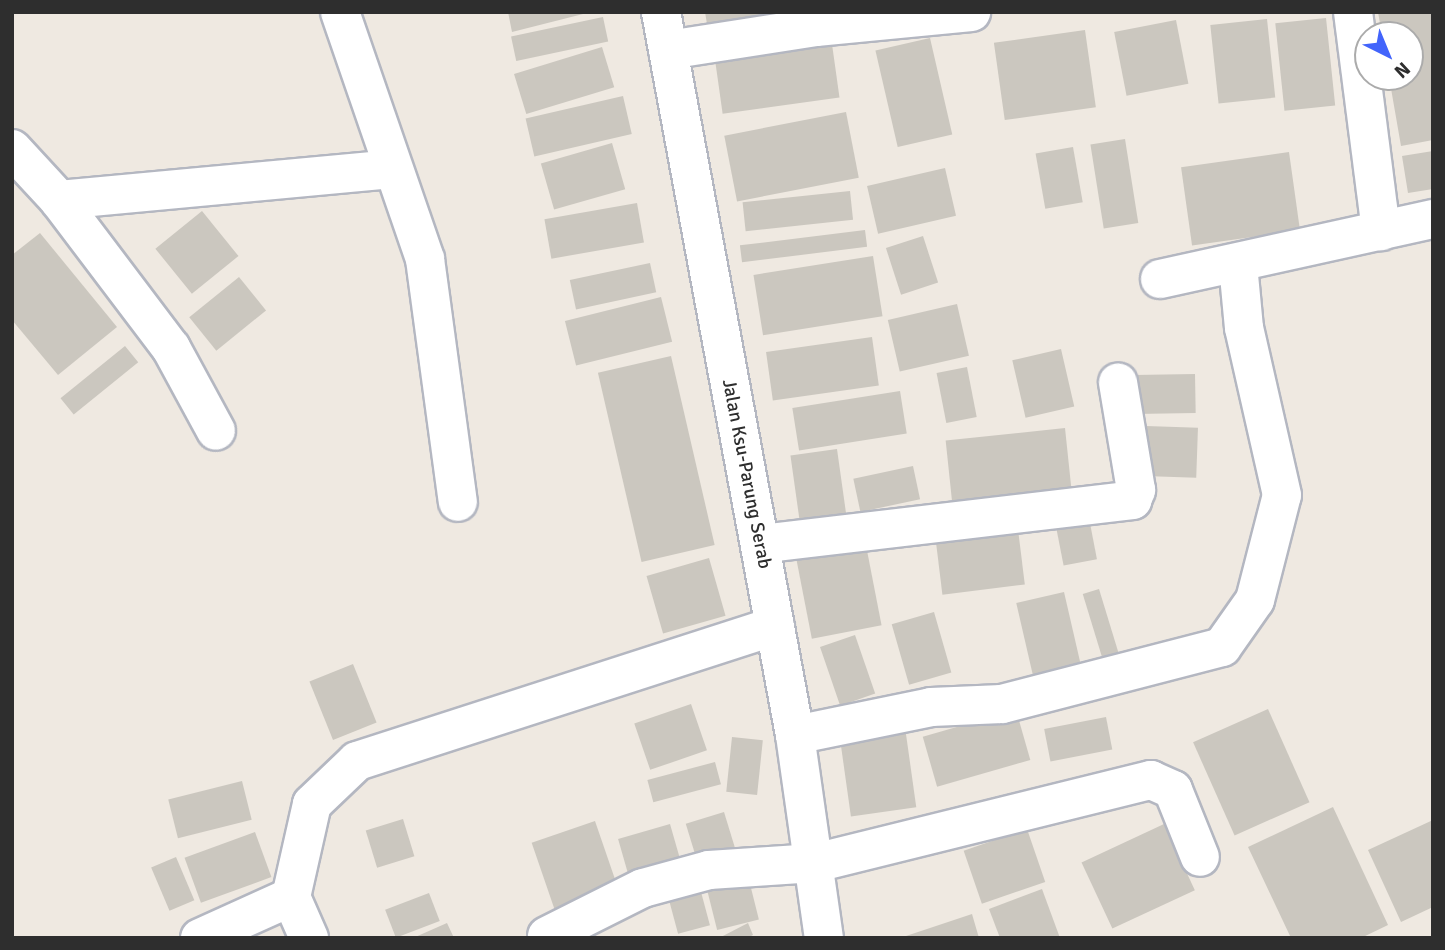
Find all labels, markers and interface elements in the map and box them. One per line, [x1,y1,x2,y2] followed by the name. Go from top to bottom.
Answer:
[1354,21,1424,91] north arrow
[1389,57,1415,83] text: N
[716,377,776,571] street label: Jalan Ksu-Parung Serab

